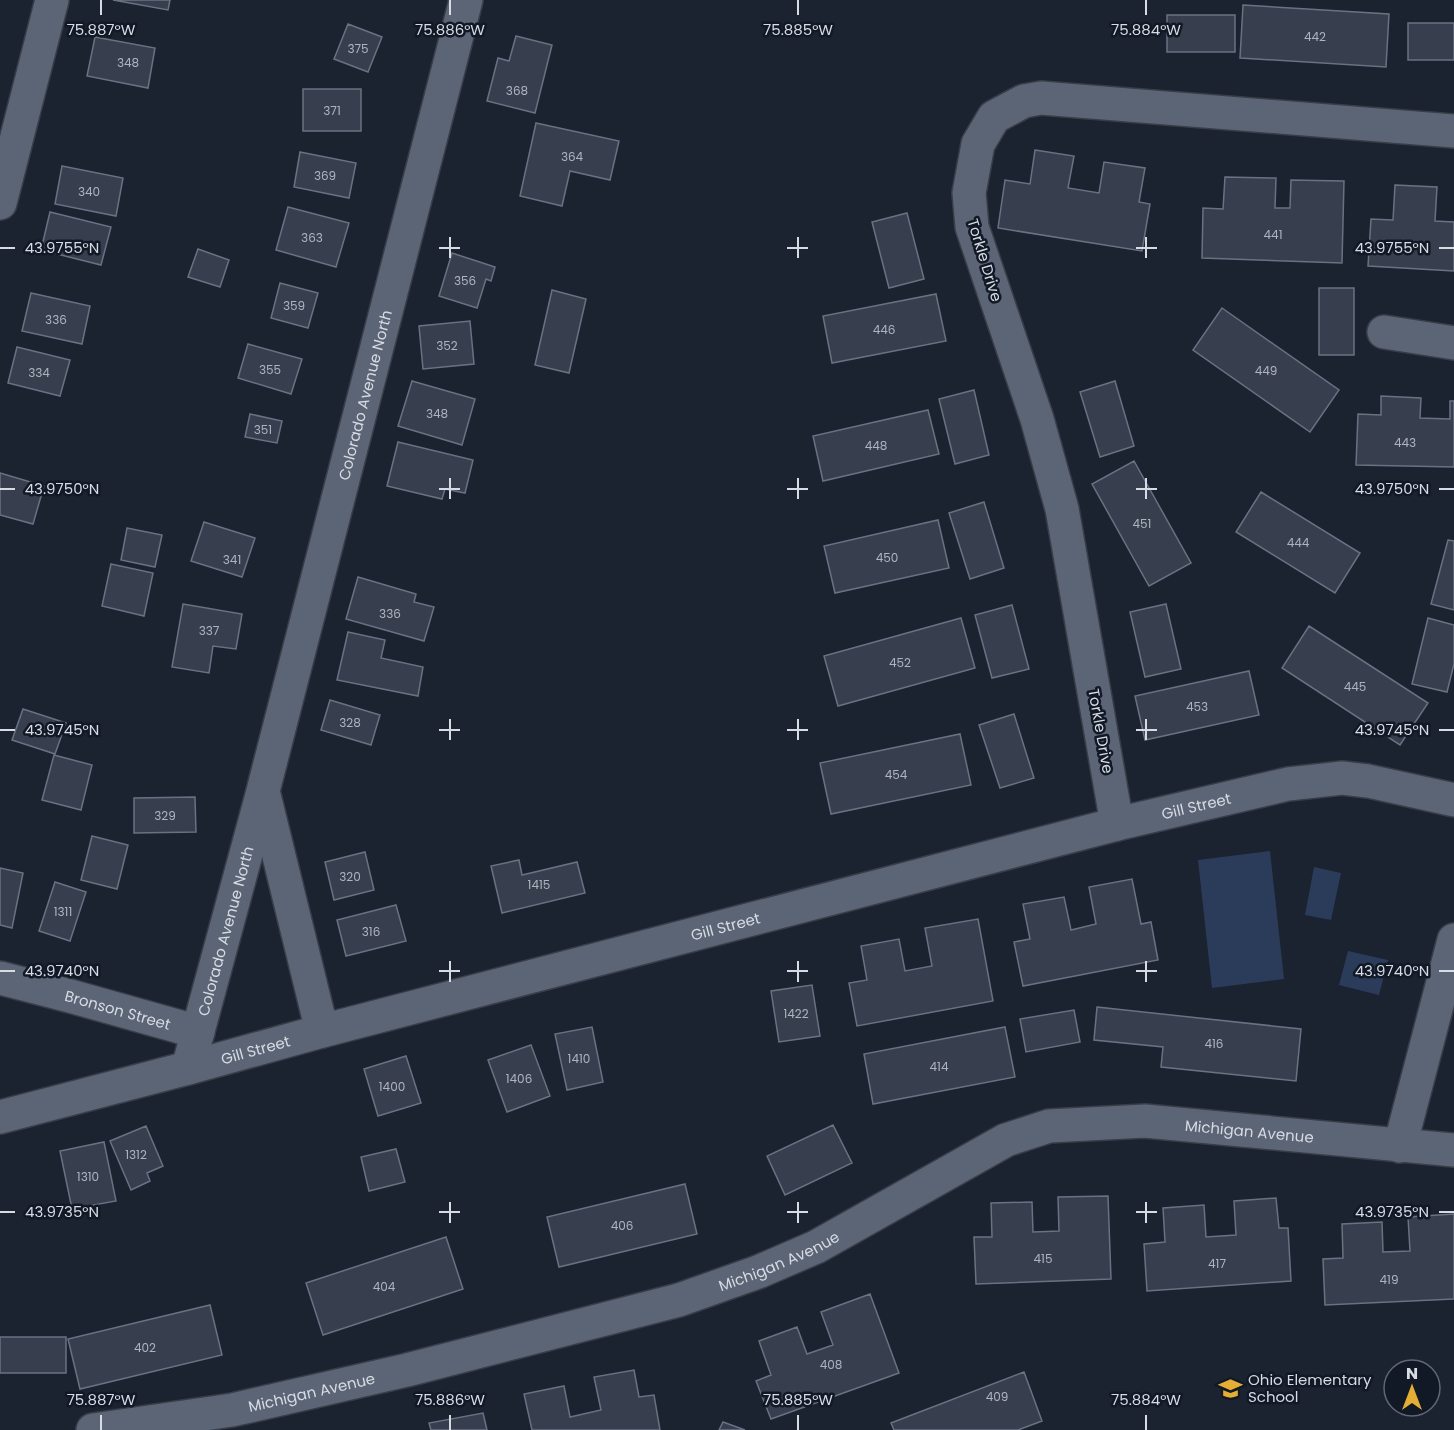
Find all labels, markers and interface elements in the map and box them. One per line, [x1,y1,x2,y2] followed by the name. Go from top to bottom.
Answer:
[67,19,136,40] text: 75.887°W
[415,19,485,40] text: 75.886°W
[763,19,833,40] text: 75.885°W
[1111,19,1181,40] text: 75.884°W
[1304,28,1326,45] house number: 442
[347,40,369,57] house number: 375
[117,54,139,71] house number: 348
[506,82,528,99] house number: 368
[323,102,341,119] house number: 371
[561,148,584,165] house number: 364
[314,167,336,184] house number: 369
[78,183,100,200] house number: 340
[962,216,1008,304] street label: Torkle Drive
[1264,226,1282,243] house number: 441
[301,229,323,246] house number: 363
[25,237,99,258] text: 43.9755°N
[1355,237,1429,258] text: 43.9755°N
[454,272,476,289] house number: 356
[283,297,305,314] house number: 359
[333,307,397,482] street label: Colorado Avenue North
[45,311,67,328] house number: 336
[873,321,895,338] house number: 446
[436,337,458,354] house number: 352
[259,361,281,378] house number: 355
[1255,362,1277,379] house number: 449
[28,364,50,381] house number: 334
[426,405,448,422] house number: 348
[254,421,272,438] house number: 351
[1394,434,1416,451] house number: 443
[865,437,887,454] house number: 448
[25,478,99,499] text: 43.9750°N
[1355,478,1429,499] text: 43.9750°N
[1133,515,1151,532] house number: 451
[1287,534,1310,551] house number: 444
[876,549,898,566] house number: 450
[223,551,241,568] house number: 341
[379,605,401,622] house number: 336
[199,622,220,639] house number: 337
[889,654,911,671] house number: 452
[1344,678,1366,695] house number: 445
[1083,687,1119,775] street label: Torkle Drive
[1186,698,1208,715] house number: 453
[339,714,361,731] house number: 328
[25,719,99,740] text: 43.9745°N
[1355,719,1429,740] text: 43.9745°N
[885,766,908,783] house number: 454
[1159,787,1233,824] street label: Gill Street
[154,807,176,824] house number: 329
[192,844,258,1018] street label: Colorado Avenue North
[339,868,361,885] house number: 320
[528,876,550,893] house number: 1415
[54,903,72,920] house number: 1311
[688,907,762,945] street label: Gill Street
[362,923,380,940] house number: 316
[25,960,99,981] text: 43.9740°N
[1355,960,1429,981] text: 43.9740°N
[63,985,173,1034] street label: Bronson Street
[783,1005,809,1022] house number: 1422
[218,1030,292,1069] street label: Gill Street
[1204,1035,1224,1052] house number: 416
[568,1050,590,1067] house number: 1410
[930,1058,949,1075] house number: 414
[506,1070,532,1087] house number: 1406
[379,1078,405,1095] house number: 1400
[1184,1114,1315,1147] street label: Michigan Avenue
[125,1146,147,1163] house number: 1312
[77,1168,99,1185] house number: 1310
[25,1201,99,1222] text: 43.9735°N
[1355,1201,1429,1222] text: 43.9735°N
[611,1217,633,1234] house number: 406
[716,1226,843,1296] street label: Michigan Avenue
[1034,1250,1052,1267] house number: 415
[1208,1255,1226,1272] house number: 417
[1380,1271,1398,1288] house number: 419
[373,1278,396,1295] house number: 404
[134,1339,156,1356] house number: 402
[820,1356,842,1373] house number: 408
[1382,1358,1442,1418] north arrow
[1406,1362,1418,1385] text: N
[246,1367,377,1416] street label: Michigan Avenue
[1248,1369,1372,1407] place label: Ohio Elementary School
[1217,1375,1243,1401] school or university icon: Ohio Elementary School
[986,1388,1008,1405] house number: 409
[67,1389,136,1410] text: 75.887°W
[415,1389,485,1410] text: 75.886°W
[763,1389,833,1410] text: 75.885°W
[1111,1389,1181,1410] text: 75.884°W

